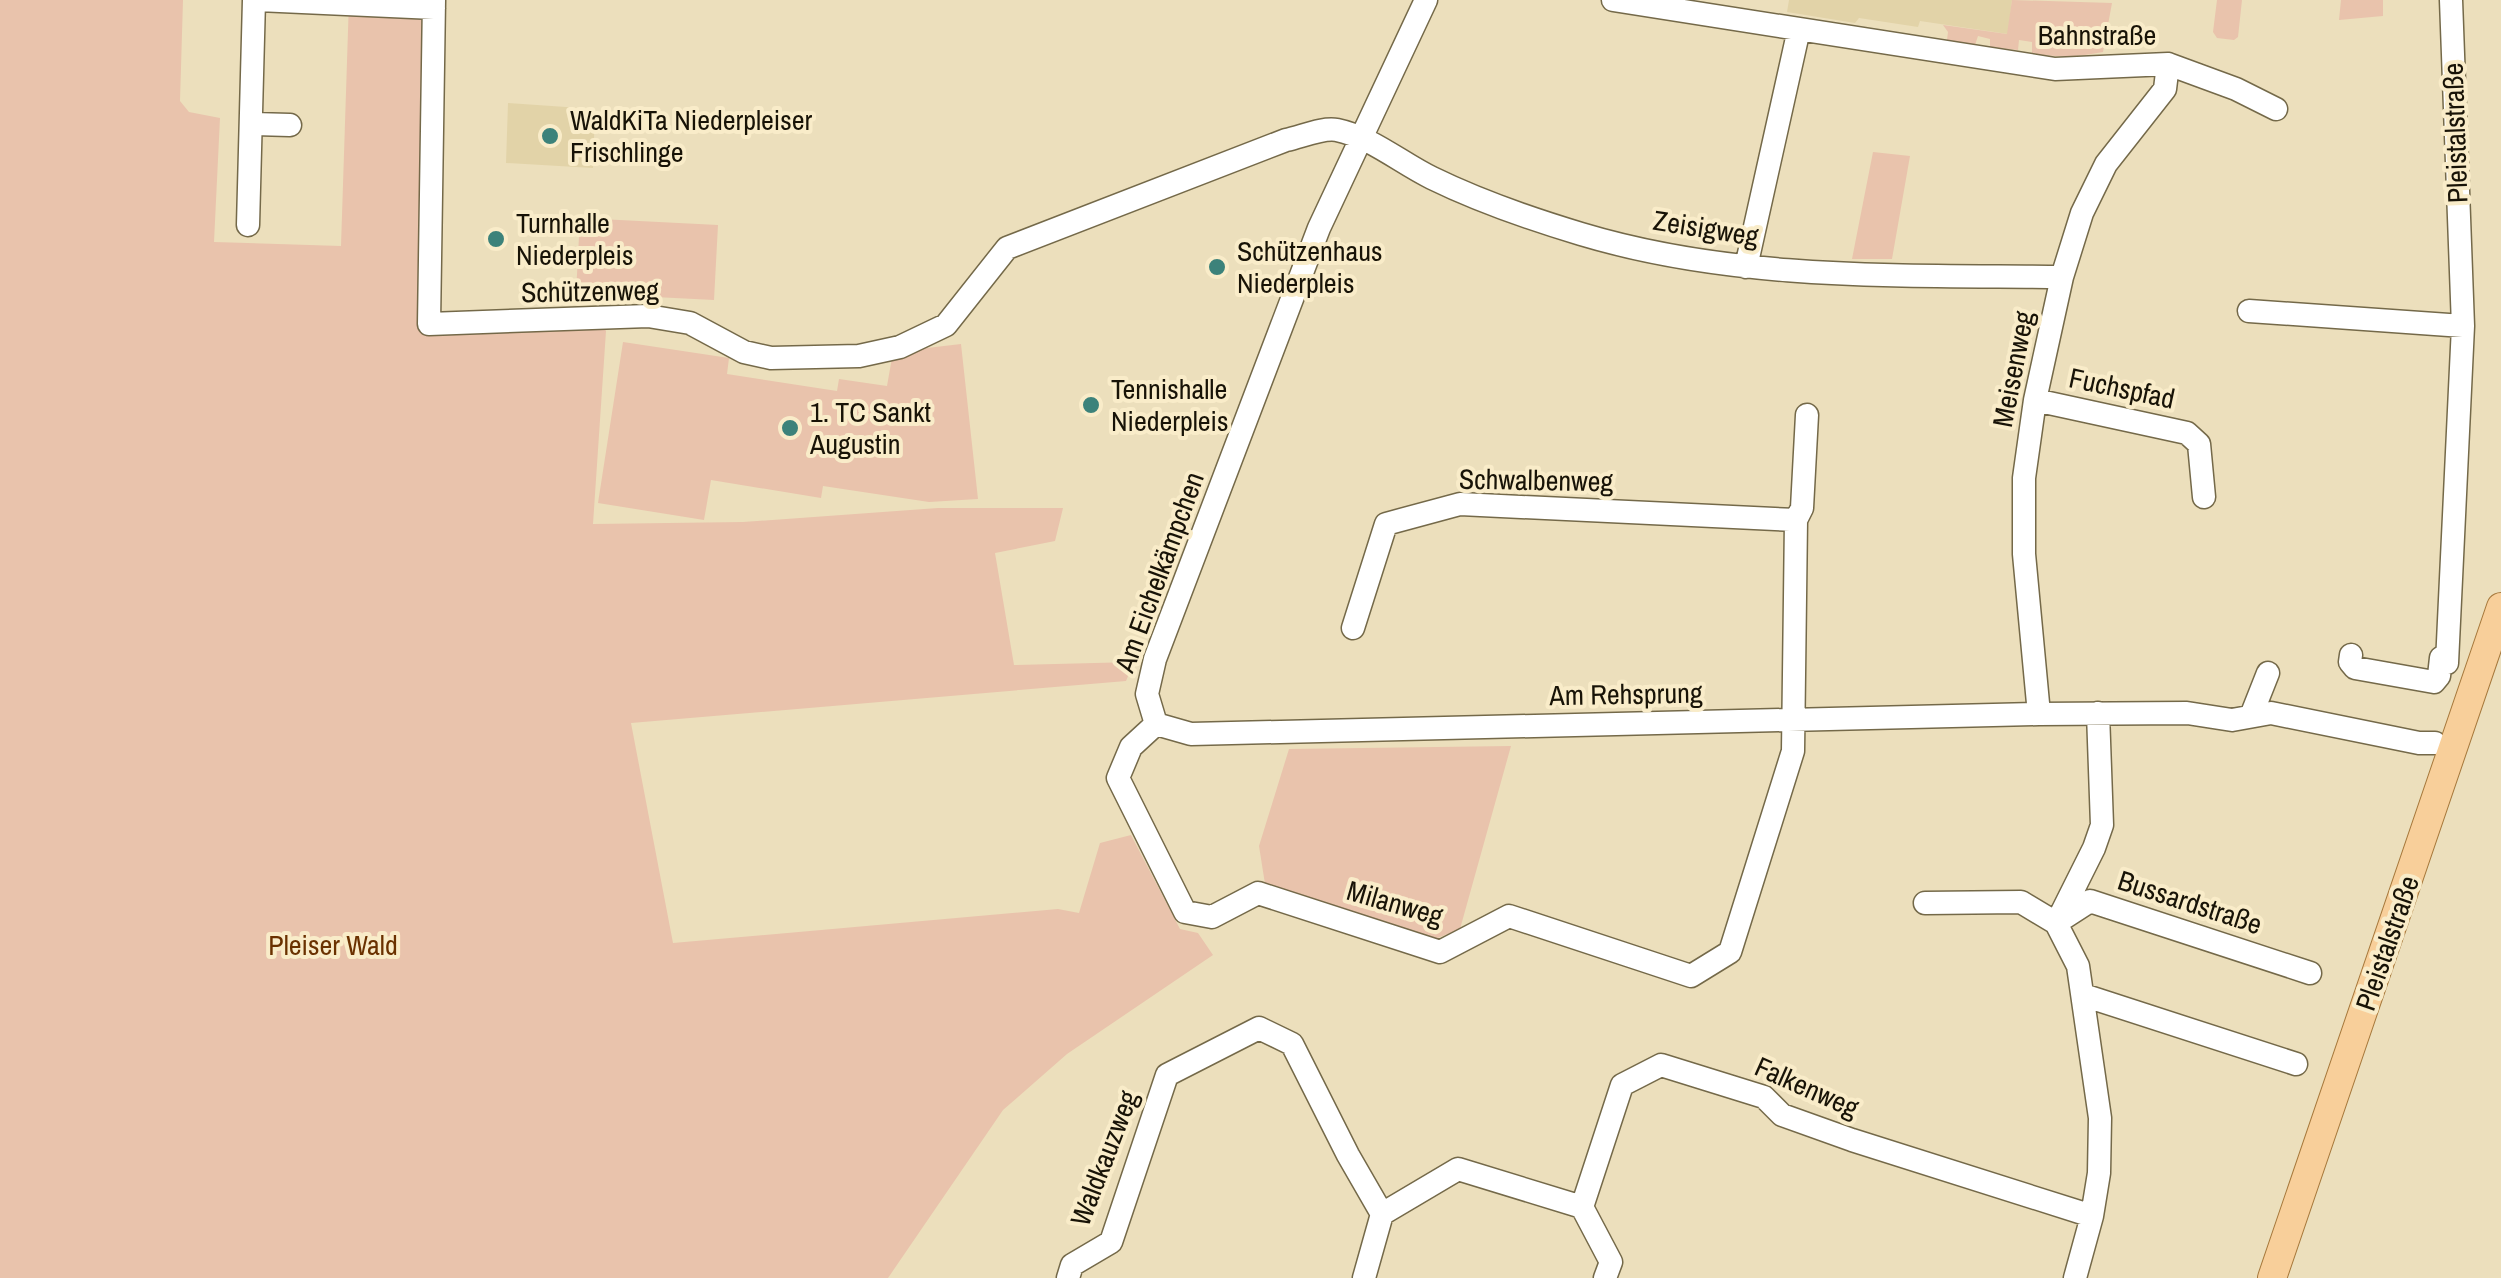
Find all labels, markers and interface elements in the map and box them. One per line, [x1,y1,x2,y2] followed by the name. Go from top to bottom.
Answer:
[2038,16,2156,54] street label: Bahnstraße
[2434,62,2476,204] street label: Pleistalstraße
[570,101,812,171] place label: WaldKiTa Niederpleiser Frischlinge
[539,125,561,147] marker: WaldKiTa Niederpleiser Frischlinge
[1651,201,1762,255] street label: Zeisigweg
[516,204,633,274] place label: Turnhalle Niederpleis
[485,228,507,250] marker: Turnhalle Niederpleis
[1237,232,1383,302] place label: Schützenhaus Niederpleis
[1206,256,1228,278] marker: Schützenhaus Niederpleis
[521,271,659,311] street label: Schützenweg
[1983,308,2043,430] street label: Meisenweg
[2066,358,2178,418] street label: Fuchspfad
[1111,370,1228,440] place label: Tennishalle Niederpleis
[809,393,931,463] place label: 1. TC Sankt Augustin
[1080,394,1102,416] marker: Tennishalle Niederpleis
[779,417,801,439] marker: 1. TC Sankt Augustin
[1458,460,1614,500] street label: Schwalbenweg
[1105,467,1213,678] street label: Am Eichelkämpchen
[1548,674,1703,714] street label: Am Rehsprung
[2113,861,2267,943] street label: Bussardstraße
[2346,870,2428,1016] street label: Pleistalstraße
[1343,871,1448,935] street label: Milanweg
[268,926,398,964] park label: Pleiser Wald
[1749,1047,1865,1127] street label: Falkenweg
[1061,1085,1147,1231] street label: Waldkauzweg

